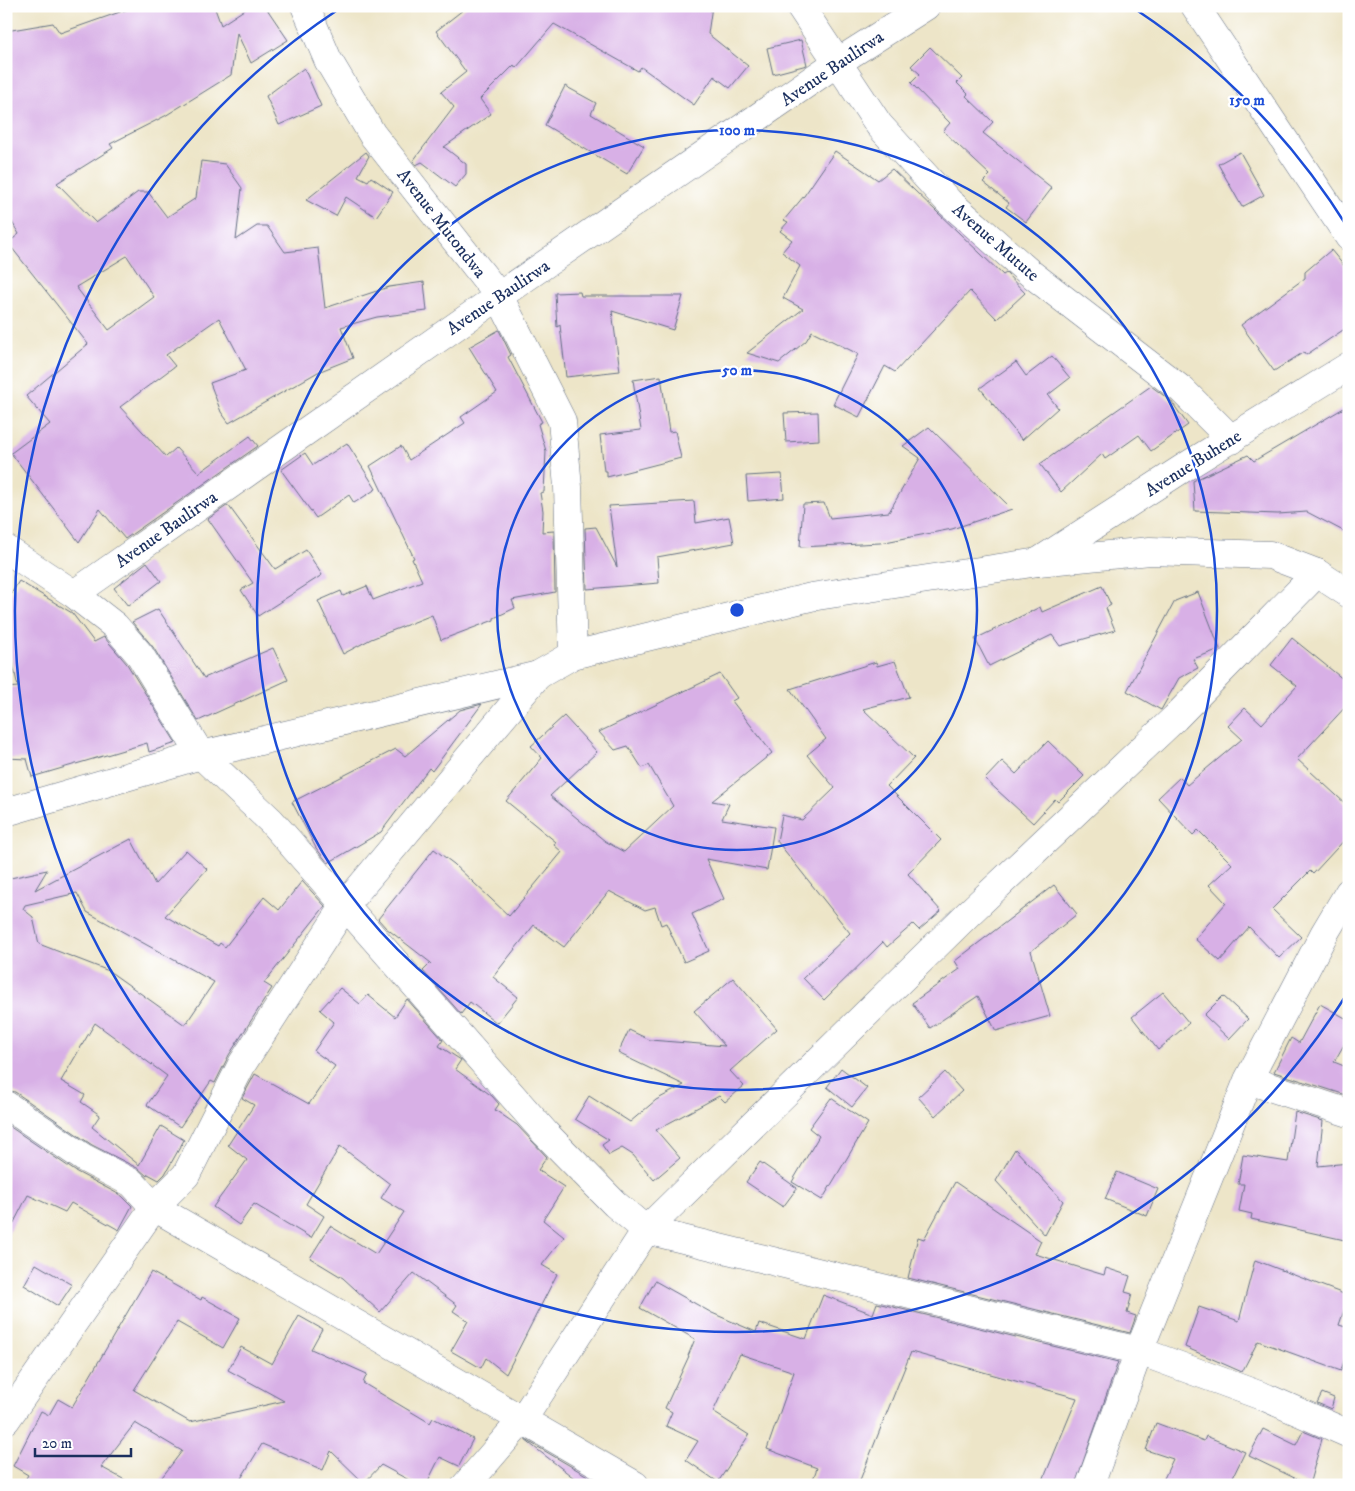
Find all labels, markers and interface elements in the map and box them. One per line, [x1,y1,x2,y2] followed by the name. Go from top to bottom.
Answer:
[777,26,889,111] street label: Avenue Baulirwa
[1229,91,1265,110] text: 150 m
[719,121,756,140] text: 100 m
[392,165,491,283] street label: Avenue Mutondwa
[947,199,1043,287] street label: Avenue Mutute
[443,255,555,340] street label: Avenue Baulirwa
[721,361,753,380] text: 50 m
[1141,426,1246,502] street label: Avenue Buhene
[111,486,222,573] street label: Avenue Baulirwa
[728,601,746,619] centre of rings
[35,1426,131,1458] scale bar
[42,1434,72,1453] text: 20 m

